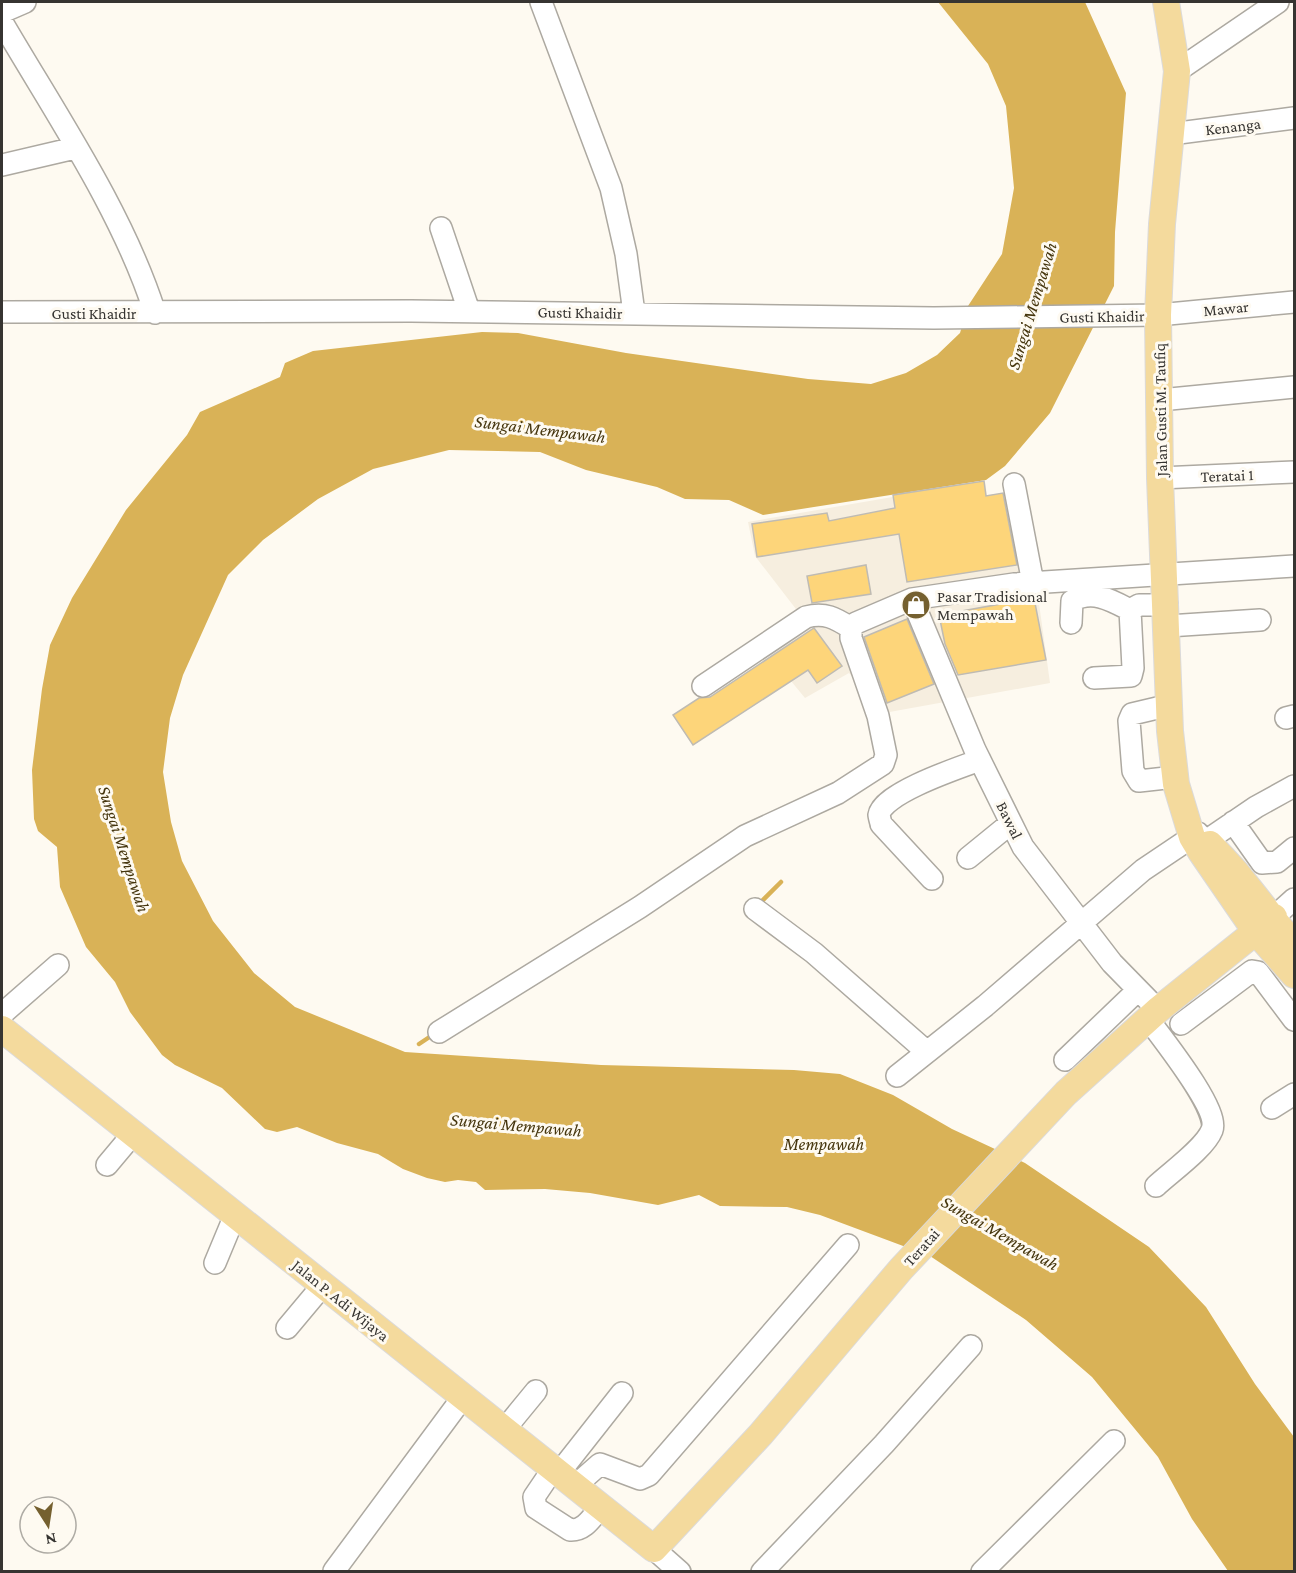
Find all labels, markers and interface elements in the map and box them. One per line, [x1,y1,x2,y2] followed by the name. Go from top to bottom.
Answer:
[1204,115,1262,139] street label: Kenanga
[1003,240,1061,372] water label: Sungai Mempawah
[1203,298,1250,319] street label: Mawar
[537,303,623,322] street label: Gusti Khaidir
[51,305,137,322] street label: Gusti Khaidir
[1059,307,1145,326] street label: Gusti Khaidir
[1151,342,1171,479] street label: Jalan Gusti M. Taufiq
[473,411,607,447] water label: Sungai Mempawah
[1200,466,1254,485] street label: Teratai 1
[937,588,1047,624] place label: Pasar Tradisional Mempawah
[900,589,932,621] shop icon: Pasar Tradisional Mempawah
[94,783,154,915] water label: Sungai Mempawah
[993,799,1026,842] street label: Bawal
[450,1109,583,1141] water label: Sungai Mempawah
[783,1134,865,1154] water label: Mempawah
[938,1191,1062,1275] water label: Sungai Mempawah
[900,1225,943,1270] street label: Teratai
[287,1255,393,1346] street label: Jalan P. Adi Wijaya
[18,1495,78,1555] north arrow
[44,1530,58,1549] text: N

